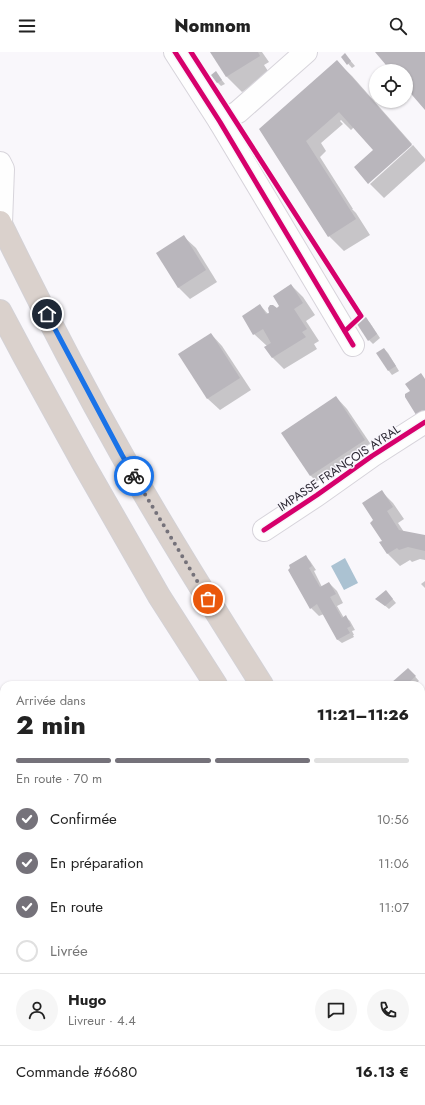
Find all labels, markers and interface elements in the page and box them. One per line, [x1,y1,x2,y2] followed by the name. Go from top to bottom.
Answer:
[174,13,251,39] text: Nomnom
[16,15,38,37] icon: menu
[387,15,409,37] icon: search
[369,64,413,108] map controls
[369,64,413,108] button: locate
[30,297,64,331] pin
[36,303,58,325] icon: home
[274,420,404,516] street label: IMPASSE FRANÇOIS AYRAL
[114,456,154,496] courier
[123,465,145,487] icon: bike
[191,582,225,616] pin
[197,588,219,610] icon: bag
[16,691,85,710] text: Arrivée dans
[317,704,409,726] text: 11:21–11:26
[16,706,86,744] text: 2 min
[16,769,102,788] text: En route · 70 m
[16,808,38,830] icon: check
[50,808,117,830] text: Confirmée
[377,810,409,829] text: 10:56
[16,852,38,874] icon: check
[50,852,144,874] text: En préparation
[378,854,409,873] text: 11:06
[16,896,38,918] icon: check
[50,896,103,918] text: En route
[379,898,409,917] text: 11:07
[50,940,88,962] text: Livrée
[16,989,58,1031] button: person
[68,989,106,1011] text: Hugo
[315,989,357,1031] button: chat
[367,989,409,1031] button: phone
[68,1011,136,1030] text: Livreur · 4.4
[16,1061,137,1083] text: Commande #6680
[355,1061,409,1083] text: 16.13 €

